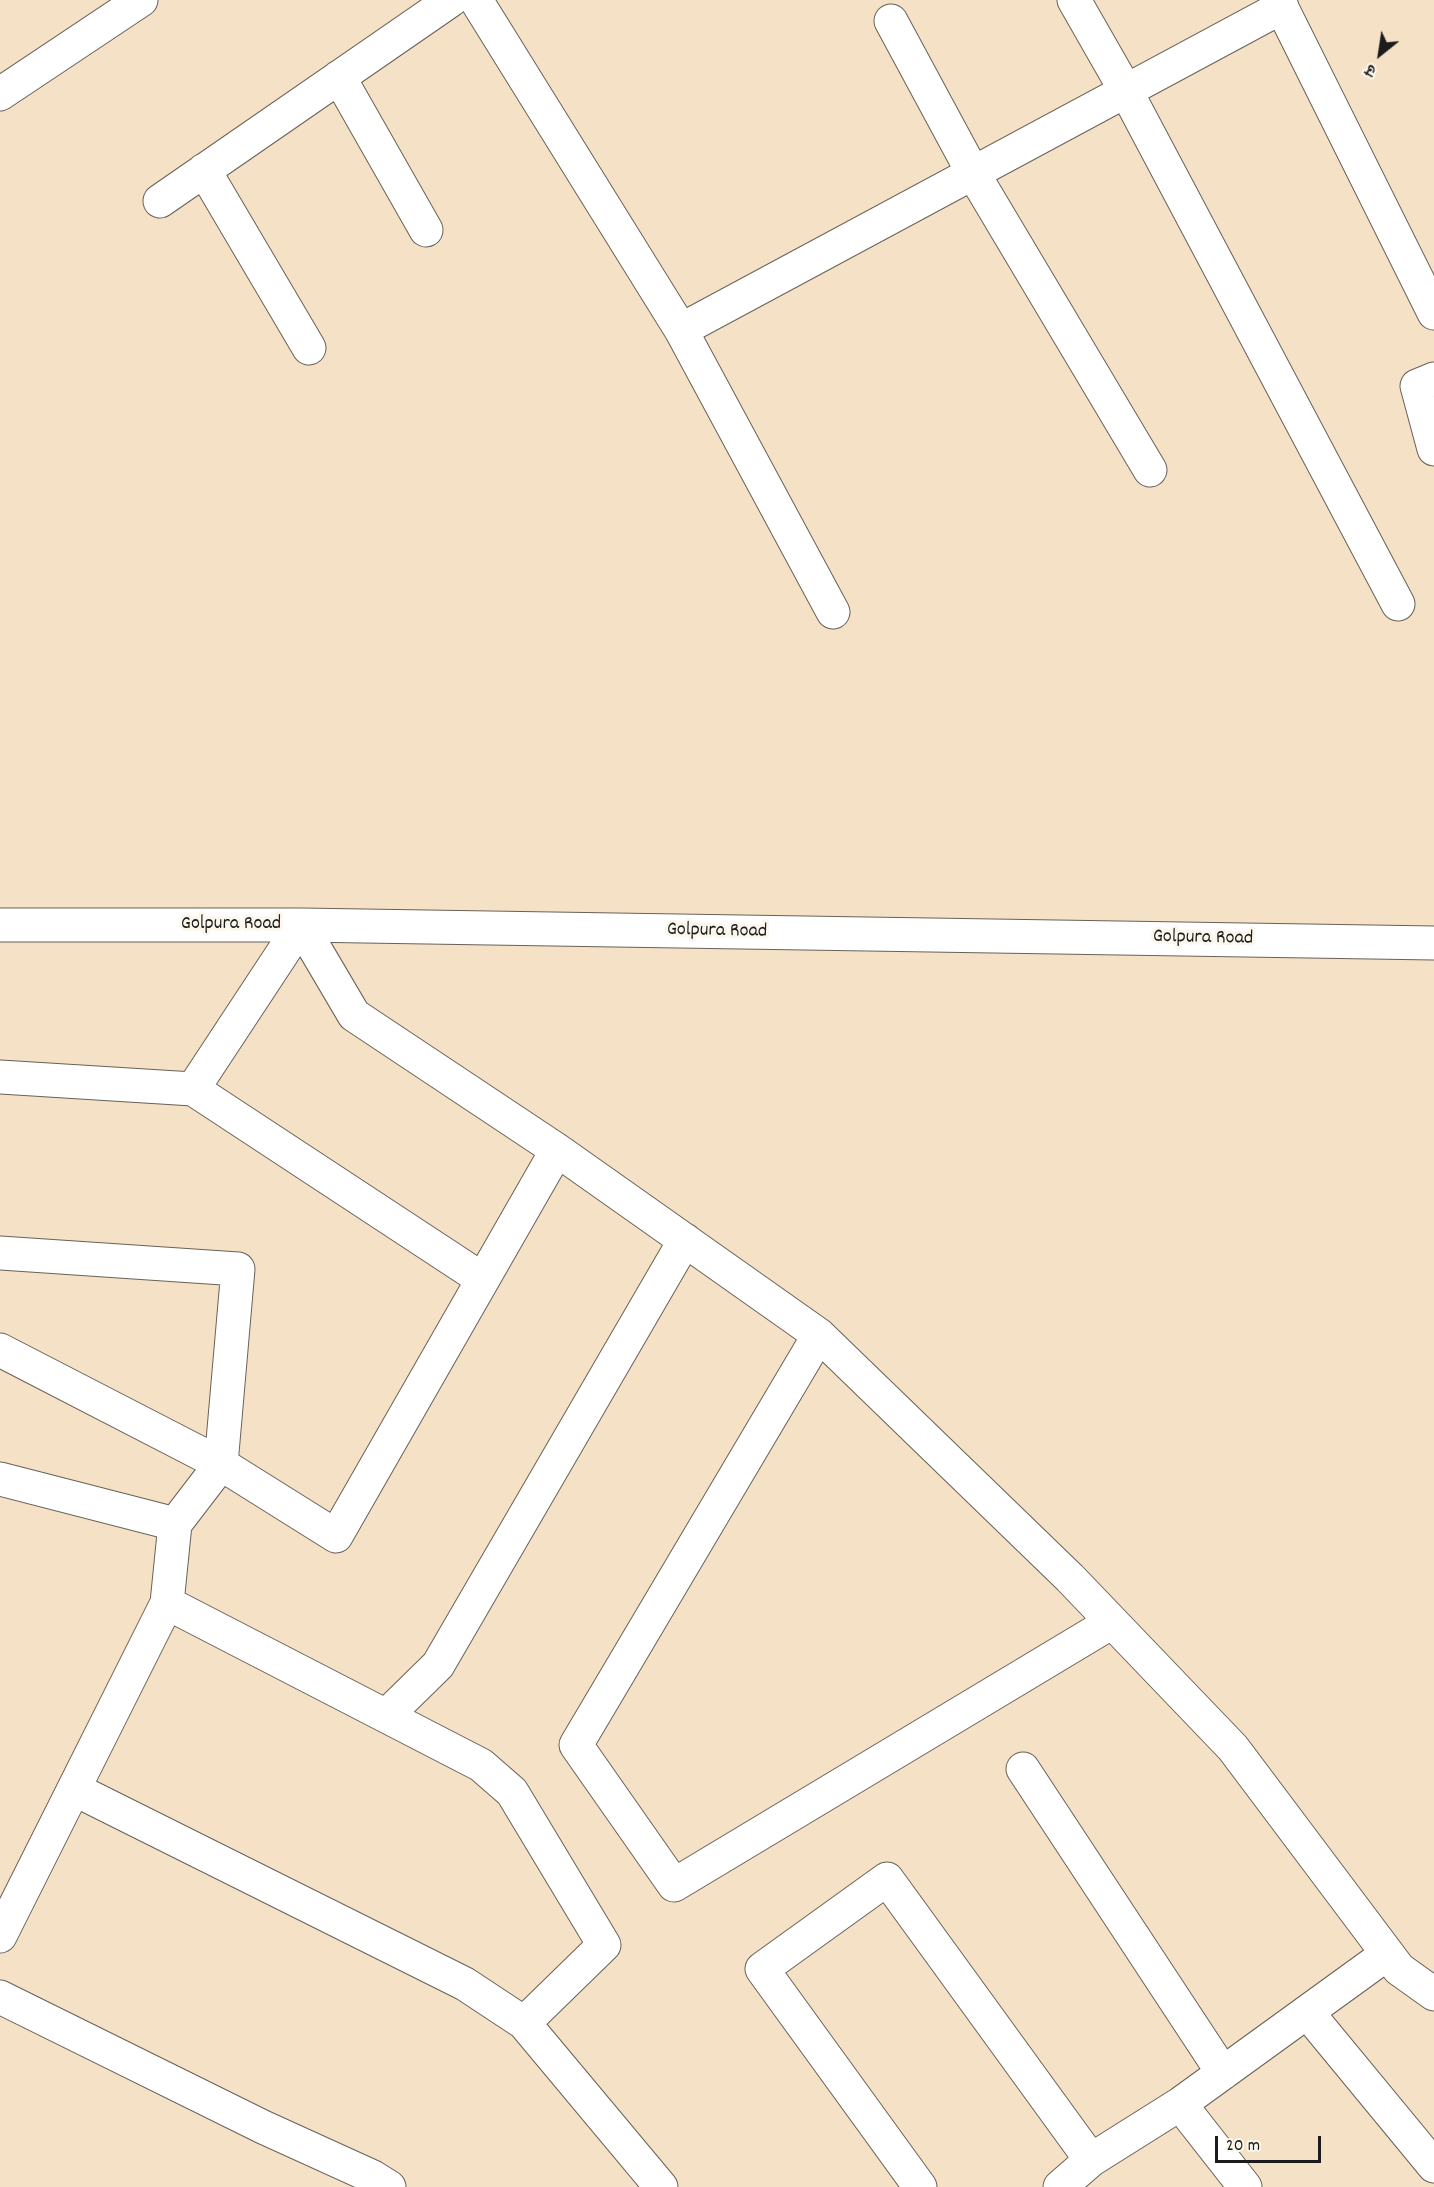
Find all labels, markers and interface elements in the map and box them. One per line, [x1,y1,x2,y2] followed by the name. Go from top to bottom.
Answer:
[1350,24,1410,84] north arrow
[1361,58,1380,82] text: उ
[181,913,281,937] street label: Golpura Road
[667,919,767,945] street label: Golpura Road
[1153,926,1253,952] street label: Golpura Road
[1218,2124,1324,2162] scale bar
[1226,2134,1260,2159] text: 20 m

